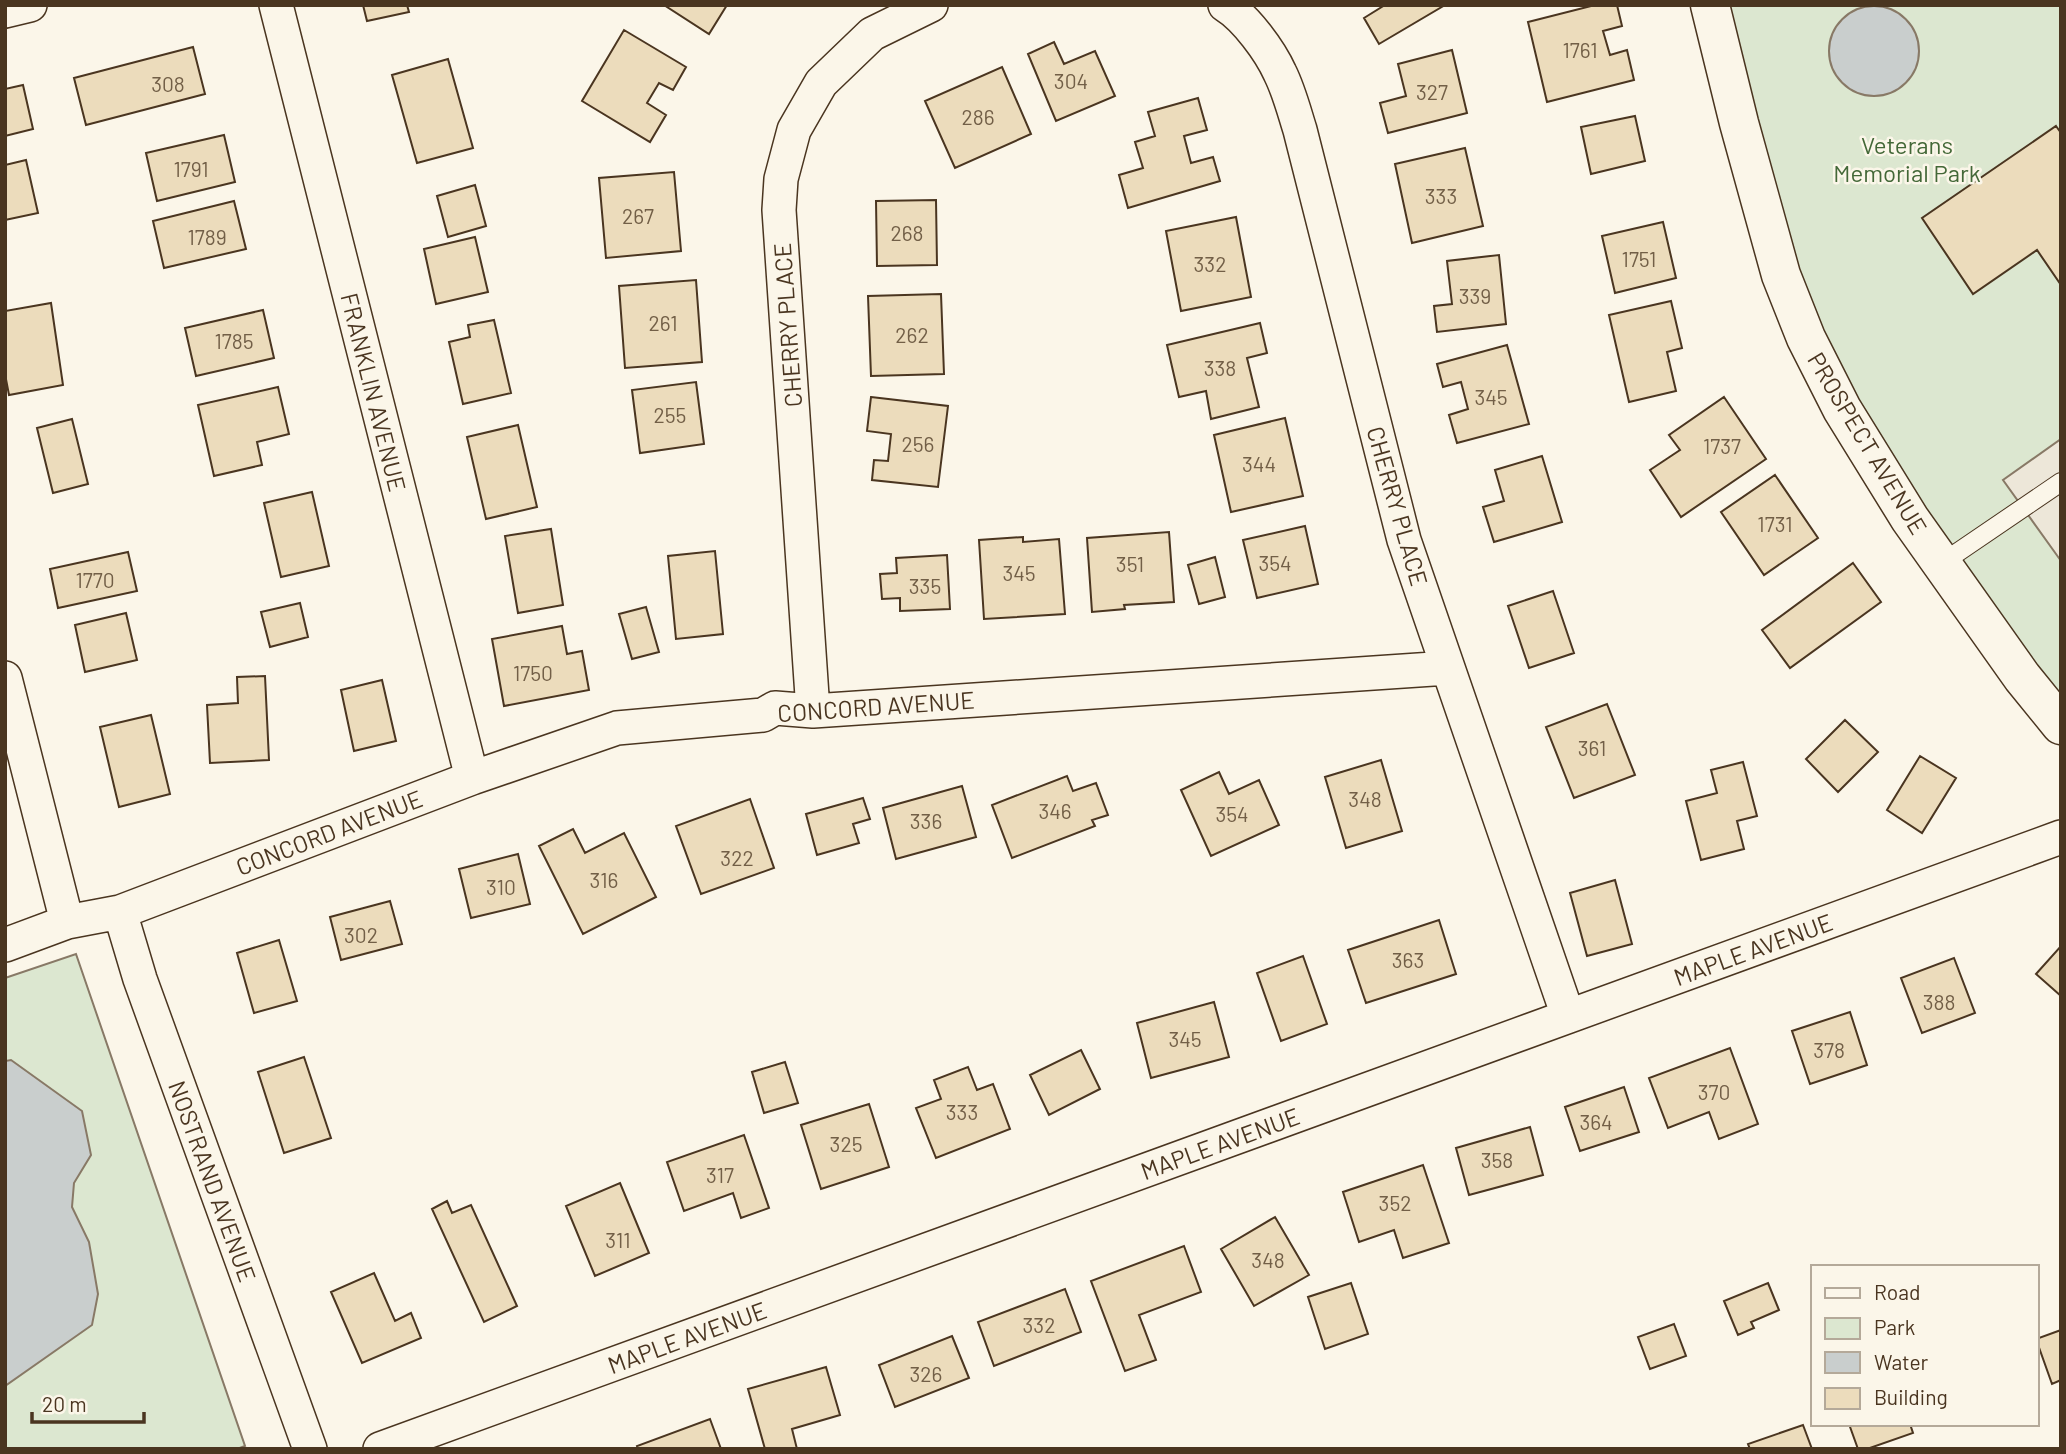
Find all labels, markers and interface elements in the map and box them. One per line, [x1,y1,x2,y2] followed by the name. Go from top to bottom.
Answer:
[1562,37,1598,62] house number: 1761
[1054,68,1088,93] house number: 304
[151,71,185,96] house number: 308
[1416,79,1448,104] house number: 327
[961,104,995,129] house number: 286
[1833,130,1981,187] park label: Veterans Memorial Park
[173,156,209,181] house number: 1791
[1425,183,1457,208] house number: 333
[622,203,654,228] house number: 267
[890,220,924,245] house number: 268
[187,224,227,249] house number: 1789
[767,242,807,408] street label: CHERRY PLACE
[1622,246,1656,271] house number: 1751
[1194,251,1226,276] house number: 332
[1459,283,1491,308] house number: 339
[335,290,413,494] street label: FRANKLIN AVENUE
[648,310,678,335] house number: 261
[895,322,929,347] house number: 262
[214,328,254,353] house number: 1785
[1802,347,1934,539] street label: PROSPECT AVENUE
[1204,355,1236,380] house number: 338
[1474,384,1508,409] house number: 345
[654,402,686,427] house number: 255
[1361,423,1435,589] street label: CHERRY PLACE
[902,431,934,456] house number: 256
[1703,433,1741,458] house number: 1737
[1242,451,1276,476] house number: 344
[1757,511,1793,536] house number: 1731
[1258,550,1292,575] house number: 354
[1116,551,1144,576] house number: 351
[1002,560,1036,585] house number: 345
[75,567,115,592] house number: 1770
[909,573,941,598] house number: 335
[513,660,553,685] house number: 1750
[776,685,976,727] street label: CONCORD AVENUE
[1578,735,1606,760] house number: 361
[232,783,426,881] street label: CONCORD AVENUE
[1348,786,1382,811] house number: 348
[1038,798,1072,823] house number: 346
[1215,801,1249,826] house number: 354
[910,808,942,833] house number: 336
[720,845,754,870] house number: 322
[590,867,618,892] house number: 316
[486,874,516,899] house number: 310
[1670,907,1836,991] street label: MAPLE AVENUE
[344,922,378,947] house number: 302
[1392,947,1424,972] house number: 363
[1923,989,1955,1014] house number: 388
[1168,1026,1202,1051] house number: 345
[1813,1037,1845,1062] house number: 378
[163,1076,263,1286] street label: NOSTRAND AVENUE
[1698,1079,1730,1104] house number: 370
[946,1099,978,1124] house number: 333
[1137,1101,1303,1185] street label: MAPLE AVENUE
[1579,1109,1613,1134] house number: 364
[830,1131,862,1156] house number: 325
[1481,1147,1513,1172] house number: 358
[706,1162,734,1187] house number: 317
[1379,1190,1411,1215] house number: 352
[605,1227,631,1252] house number: 311
[1251,1247,1285,1272] house number: 348
[1811,1265,2038,1426] legend
[1874,1279,1920,1304] text: Road
[604,1295,770,1379] street label: MAPLE AVENUE
[1023,1312,1055,1337] house number: 332
[1874,1314,1915,1339] text: Park
[1874,1349,1929,1374] text: Water
[910,1361,942,1386] house number: 326
[32,1380,144,1424] scale bar
[1874,1384,1948,1409] text: Building
[42,1391,87,1416] text: 20 m

